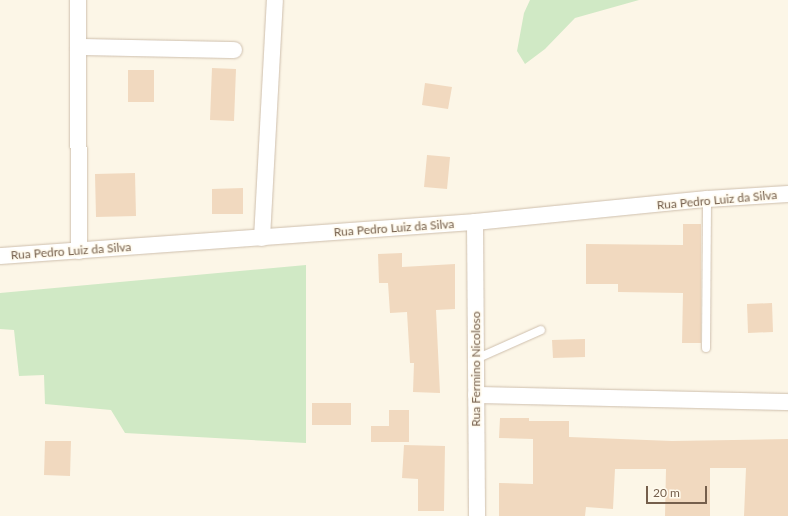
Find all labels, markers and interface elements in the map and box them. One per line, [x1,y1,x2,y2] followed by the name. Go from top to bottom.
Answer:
[656,188,778,212] street label: Rua Pedro Luiz da Silva
[333,217,455,239] street label: Rua Pedro Luiz da Silva
[10,240,132,262] street label: Rua Pedro Luiz da Silva
[469,311,483,427] street label: Rua Fermino Nicoloso
[648,478,709,504] scale bar
[653,485,680,500] text: 20 m

